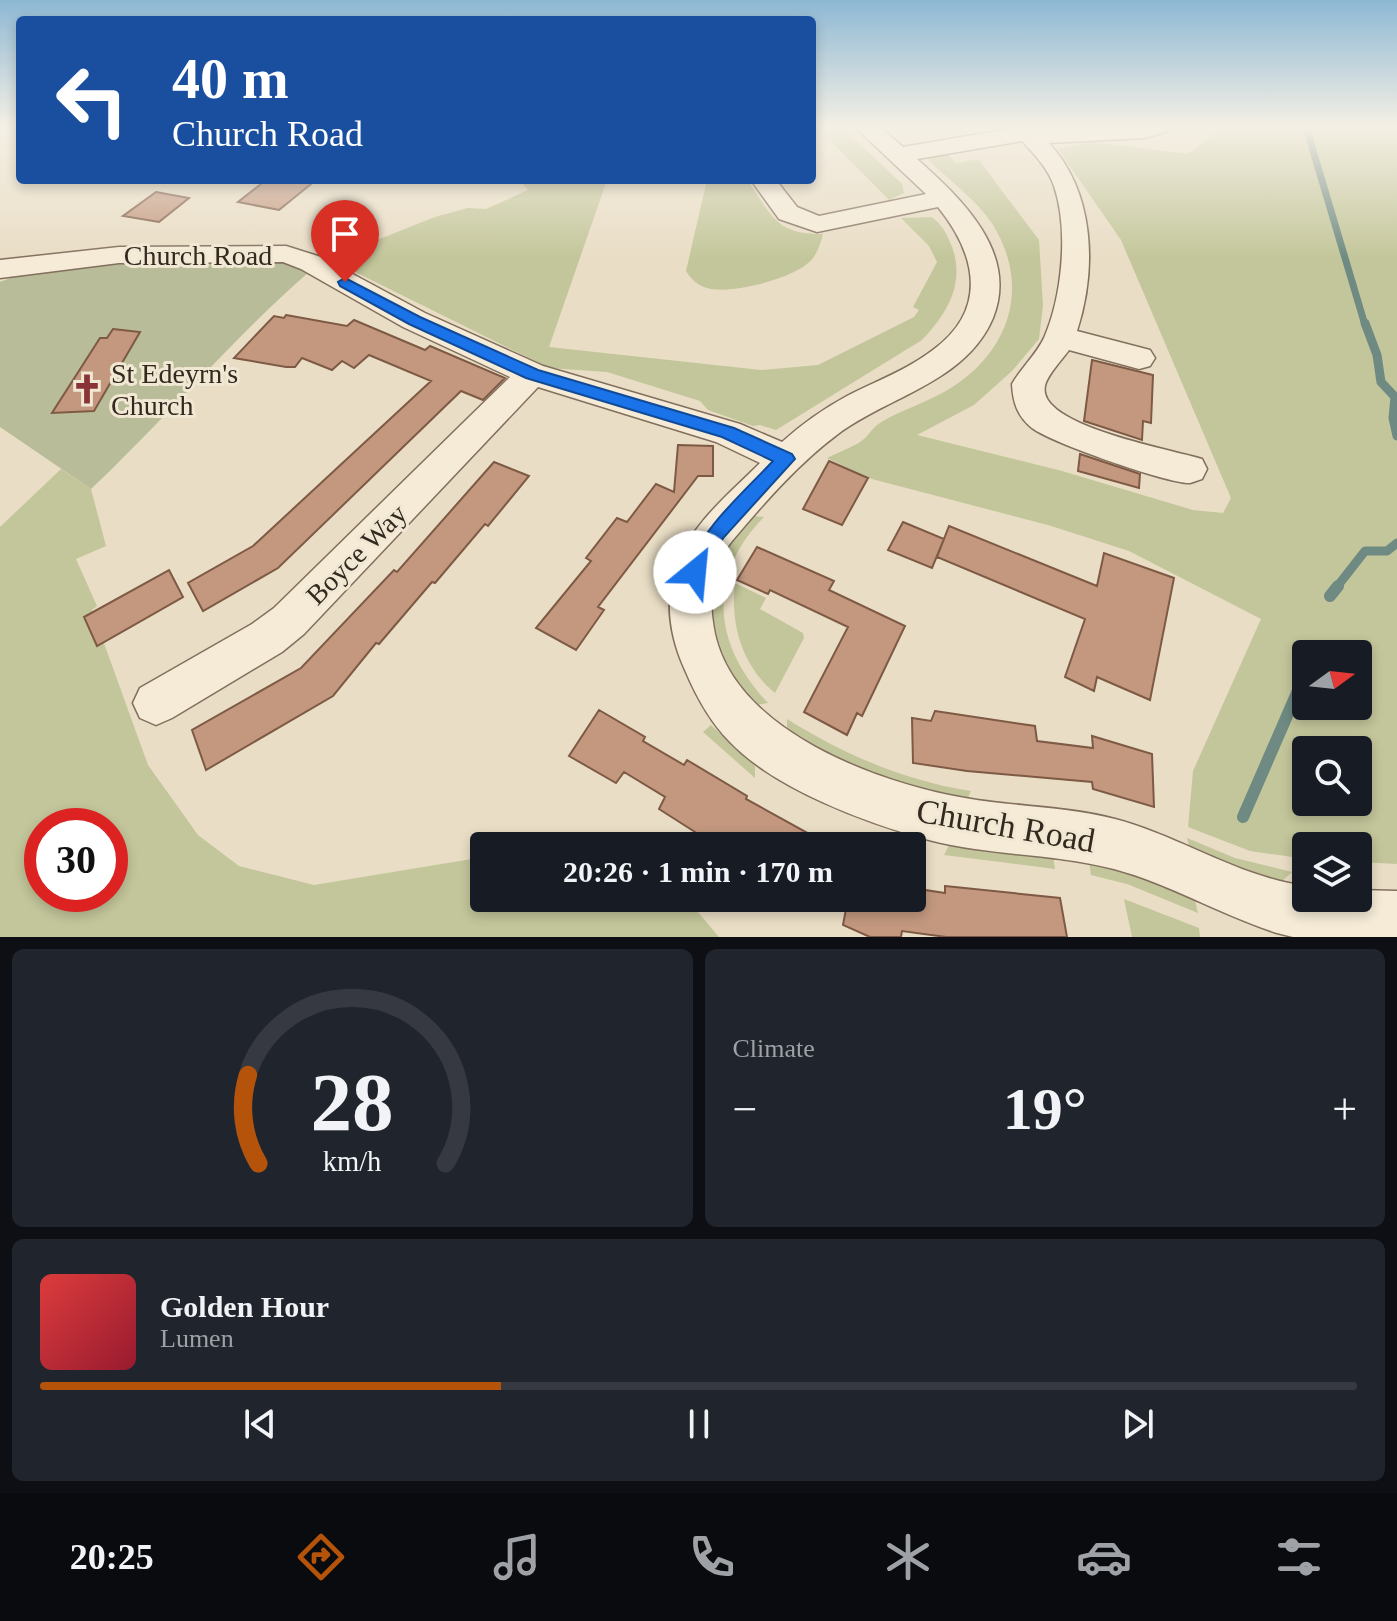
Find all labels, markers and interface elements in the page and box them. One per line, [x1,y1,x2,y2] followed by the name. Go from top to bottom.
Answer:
[40,48,144,152] icon: left
[172,48,289,110] text: 40 m
[172,114,363,154] text: Church Road
[311,200,379,282] pin
[323,212,367,256] icon: arrive
[124,240,272,271] street label: Church Road
[111,358,238,421] place label: St Edeyrn's Church
[70,372,104,406] church icon: St Edeyrn's Church
[300,498,413,611] street label: Boyce Way
[653,530,737,614] position arrow
[1292,640,1372,720] north arrow
[1292,640,1372,912] map controls
[1292,736,1372,816] button: search
[914,792,1098,859] street label: Church Road
[24,808,128,912] speed limit sign: 30
[1292,832,1372,912] button: layers
[563,855,833,888] text: 20:26 · 1 min · 170 m
[733,1034,815,1063] text: Climate
[311,1056,394,1148] text: 28
[1003,1076,1087,1142] text: 19°
[733,1085,757,1134] text: −
[1332,1085,1357,1134] text: +
[323,1146,382,1177] text: km/h
[160,1290,329,1323] text: Golden Hour
[160,1324,234,1353] text: Lumen
[238,1402,282,1446] icon: previous
[677,1402,721,1446] icon: pause
[1116,1402,1160,1446] icon: next
[293,1529,349,1585] icon: directions
[489,1529,545,1585] icon: music
[684,1529,740,1585] icon: phone
[880,1529,936,1585] icon: climate
[1076,1529,1132,1585] icon: car
[1271,1529,1327,1585] icon: filters
[70,1537,154,1577] text: 20:25

